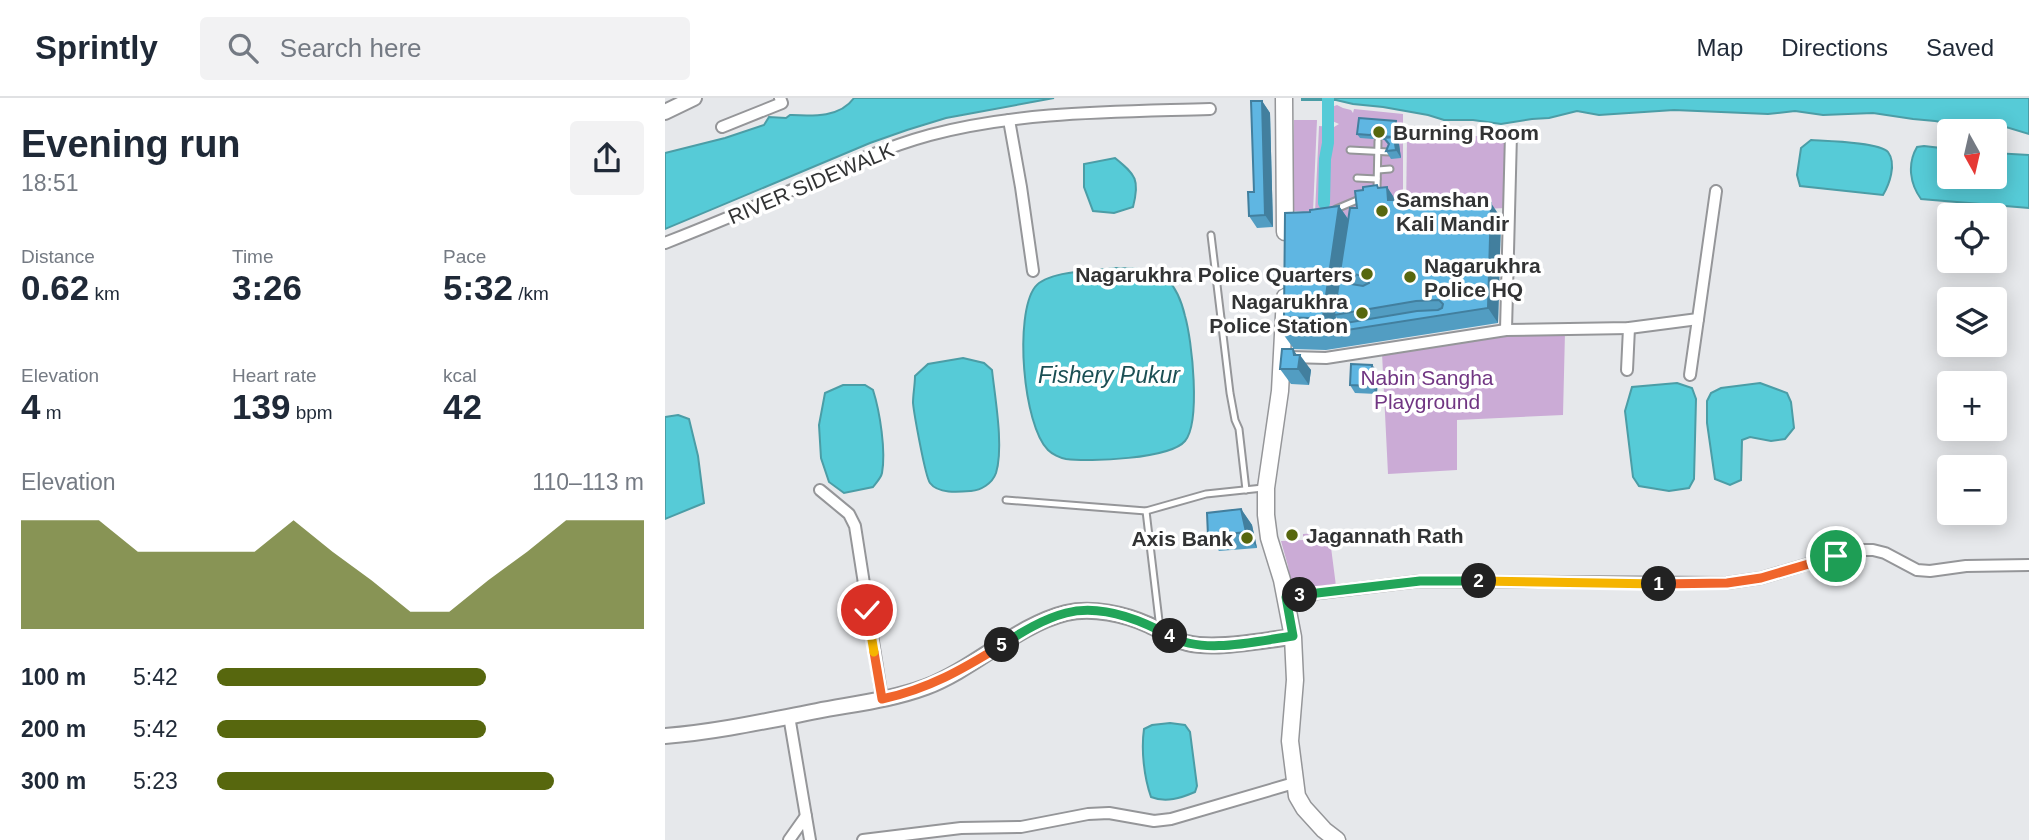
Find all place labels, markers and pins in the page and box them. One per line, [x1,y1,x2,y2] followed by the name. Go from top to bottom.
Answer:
[1393,121,1539,144] place label: Burning Room
[1371,124,1387,140] marker: Burning Room
[1396,188,1509,235] place label: Samshan Kali Mandir
[1374,203,1390,219] marker: Samshan Kali Mandir
[1424,254,1541,301] place label: Nagarukhra Police HQ
[1075,263,1353,286] place label: Nagarukhra Police Quarters
[1359,266,1375,282] marker: Nagarukhra Police Quarters
[1402,269,1418,285] marker: Nagarukhra Police HQ
[1209,290,1348,337] place label: Nagarukhra Police Station
[1354,305,1370,321] marker: Nagarukhra Police Station
[1306,524,1464,547] place label: Jagannath Rath
[1806,526,1866,586] pin
[1131,527,1233,550] place label: Axis Bank
[1284,527,1300,543] marker: Jagannath Rath
[1239,530,1255,546] marker: Axis Bank
[1461,564,1497,598] pin: 2
[1641,566,1677,602] pin: 1
[1283,578,1317,612] pin: 3
[837,580,897,640] pin
[1153,618,1187,654] pin: 4
[985,628,1019,662] pin: 5

